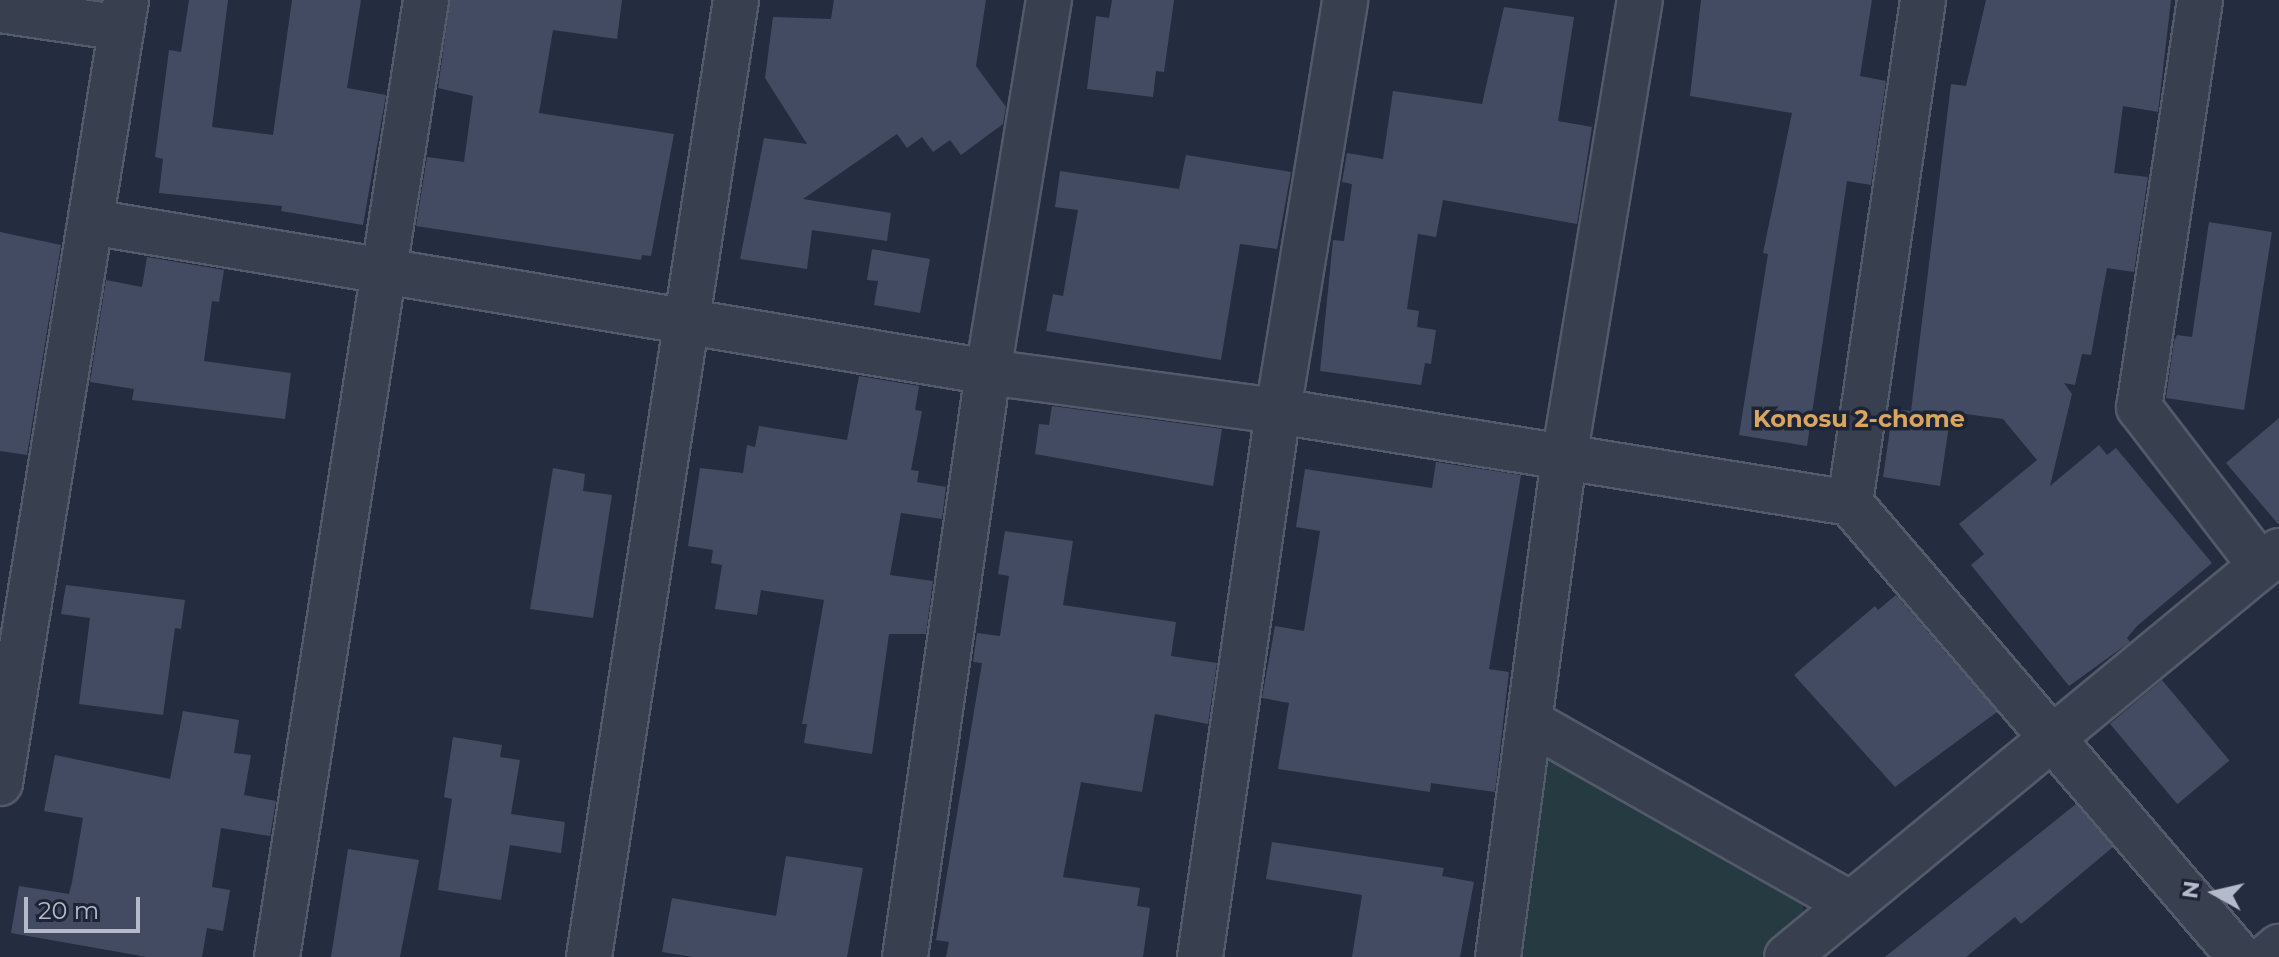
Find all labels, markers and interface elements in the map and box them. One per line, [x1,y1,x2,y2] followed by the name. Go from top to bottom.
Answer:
[1753,405,1965,433] district label: Konosu 2-chome
[2175,853,2255,933] north arrow
[2176,879,2205,900] text: N
[28,881,144,931] scale bar
[38,896,99,925] text: 20 m

